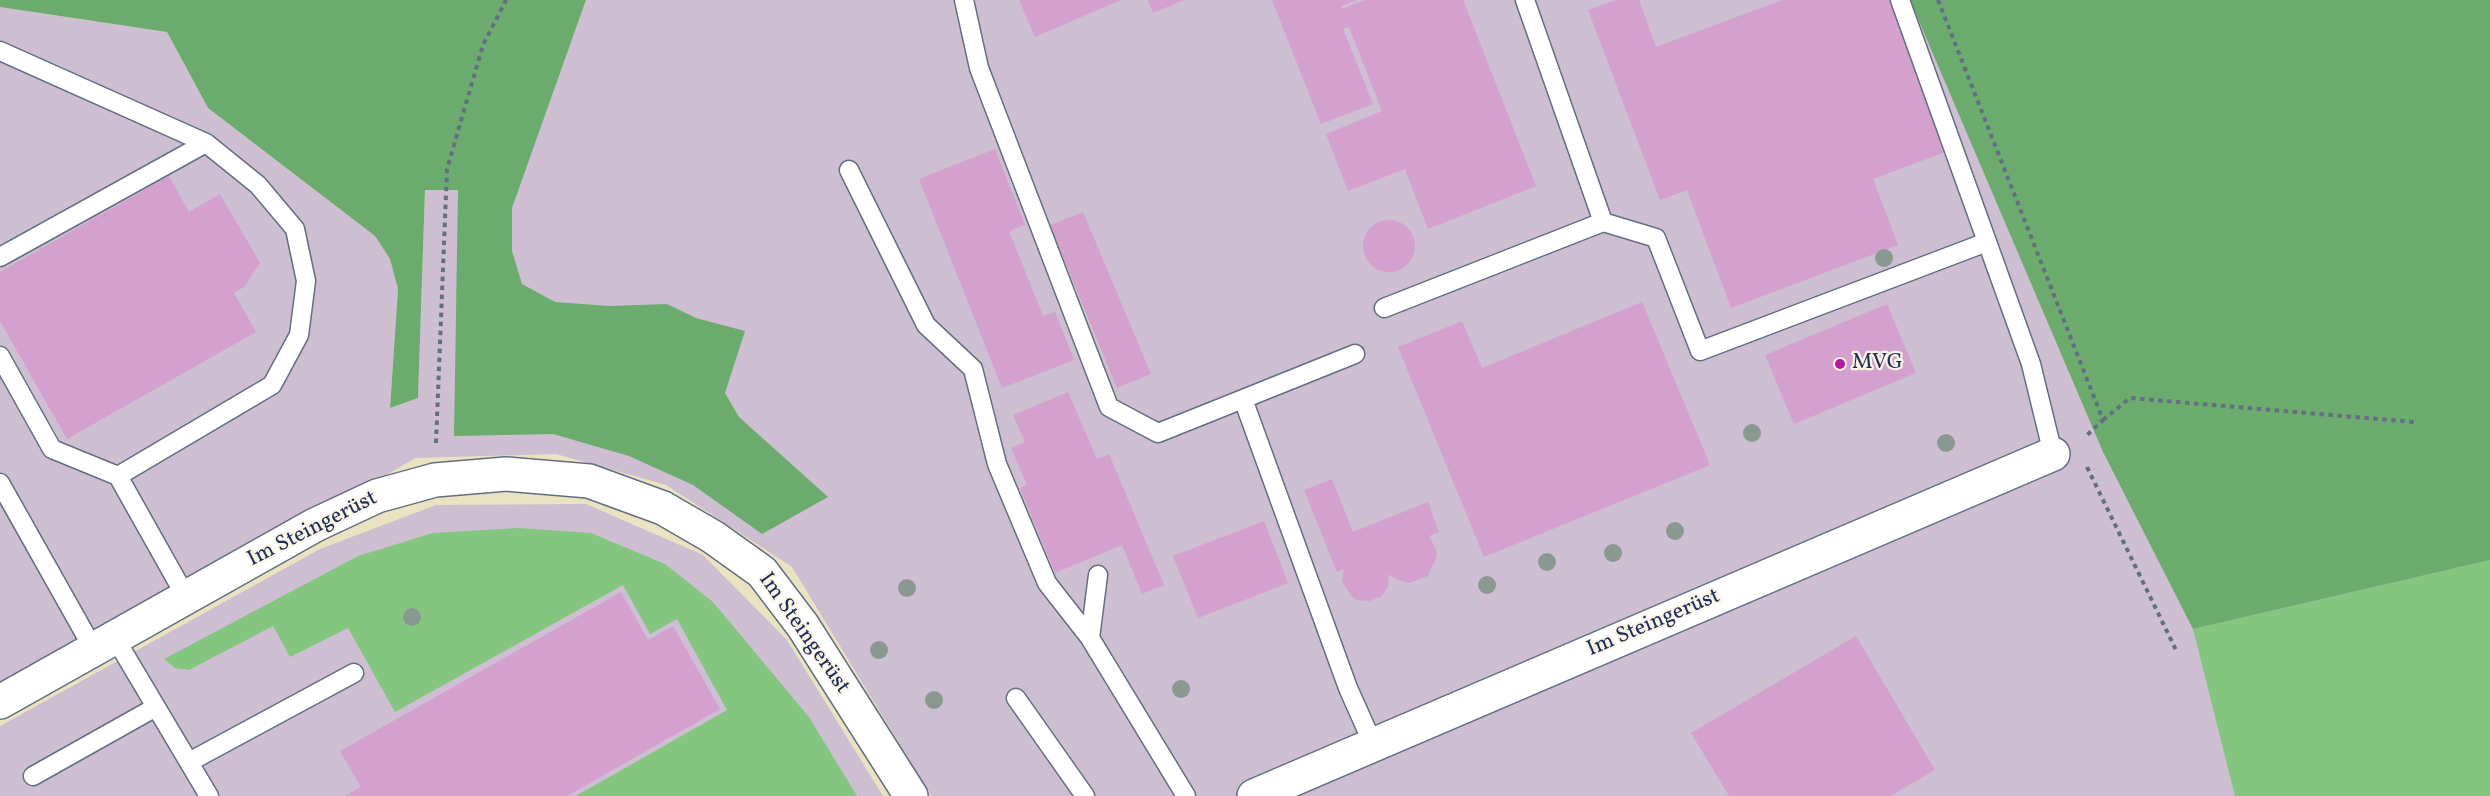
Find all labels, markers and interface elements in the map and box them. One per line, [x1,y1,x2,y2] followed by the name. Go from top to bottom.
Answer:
[1852,351,1903,377] place label: MVG
[1833,357,1847,371] marker: MVG
[244,486,382,574] street label: Im Steingerüst
[751,568,855,700] street label: Im Steingerüst
[1584,584,1724,664] street label: Im Steingerüst

